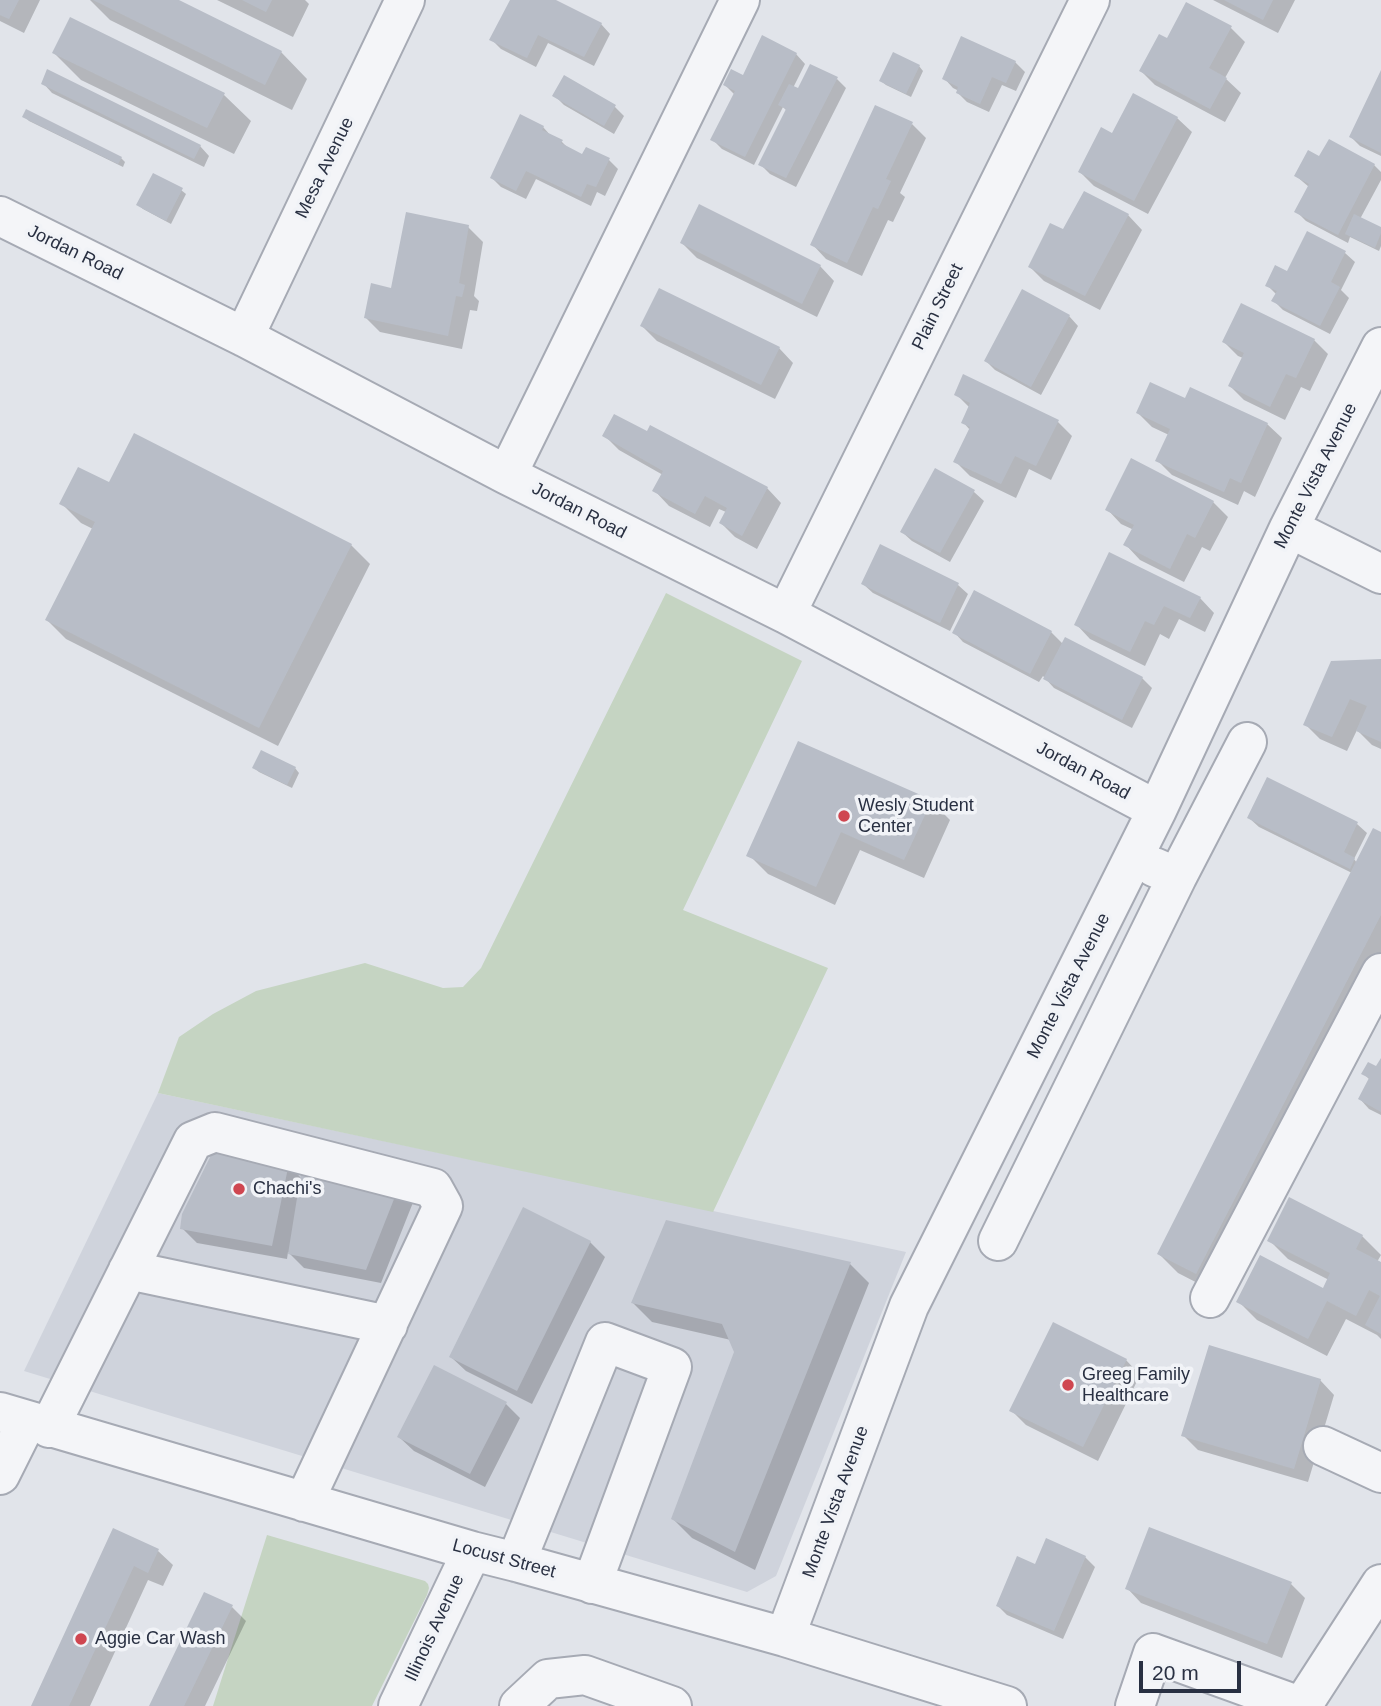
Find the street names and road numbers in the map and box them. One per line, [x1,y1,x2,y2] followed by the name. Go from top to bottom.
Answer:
[291,114,359,222] street label: Mesa Avenue
[24,221,126,285] street label: Jordan Road
[908,260,968,354] street label: Plain Street
[1270,400,1362,552] street label: Monte Vista Avenue
[528,478,630,544] street label: Jordan Road
[1032,737,1134,805] street label: Jordan Road
[1023,910,1115,1062] street label: Monte Vista Avenue
[798,1423,874,1581] street label: Monte Vista Avenue
[450,1535,558,1583] street label: Locust Street
[401,1571,469,1685] street label: Illinois Avenue

